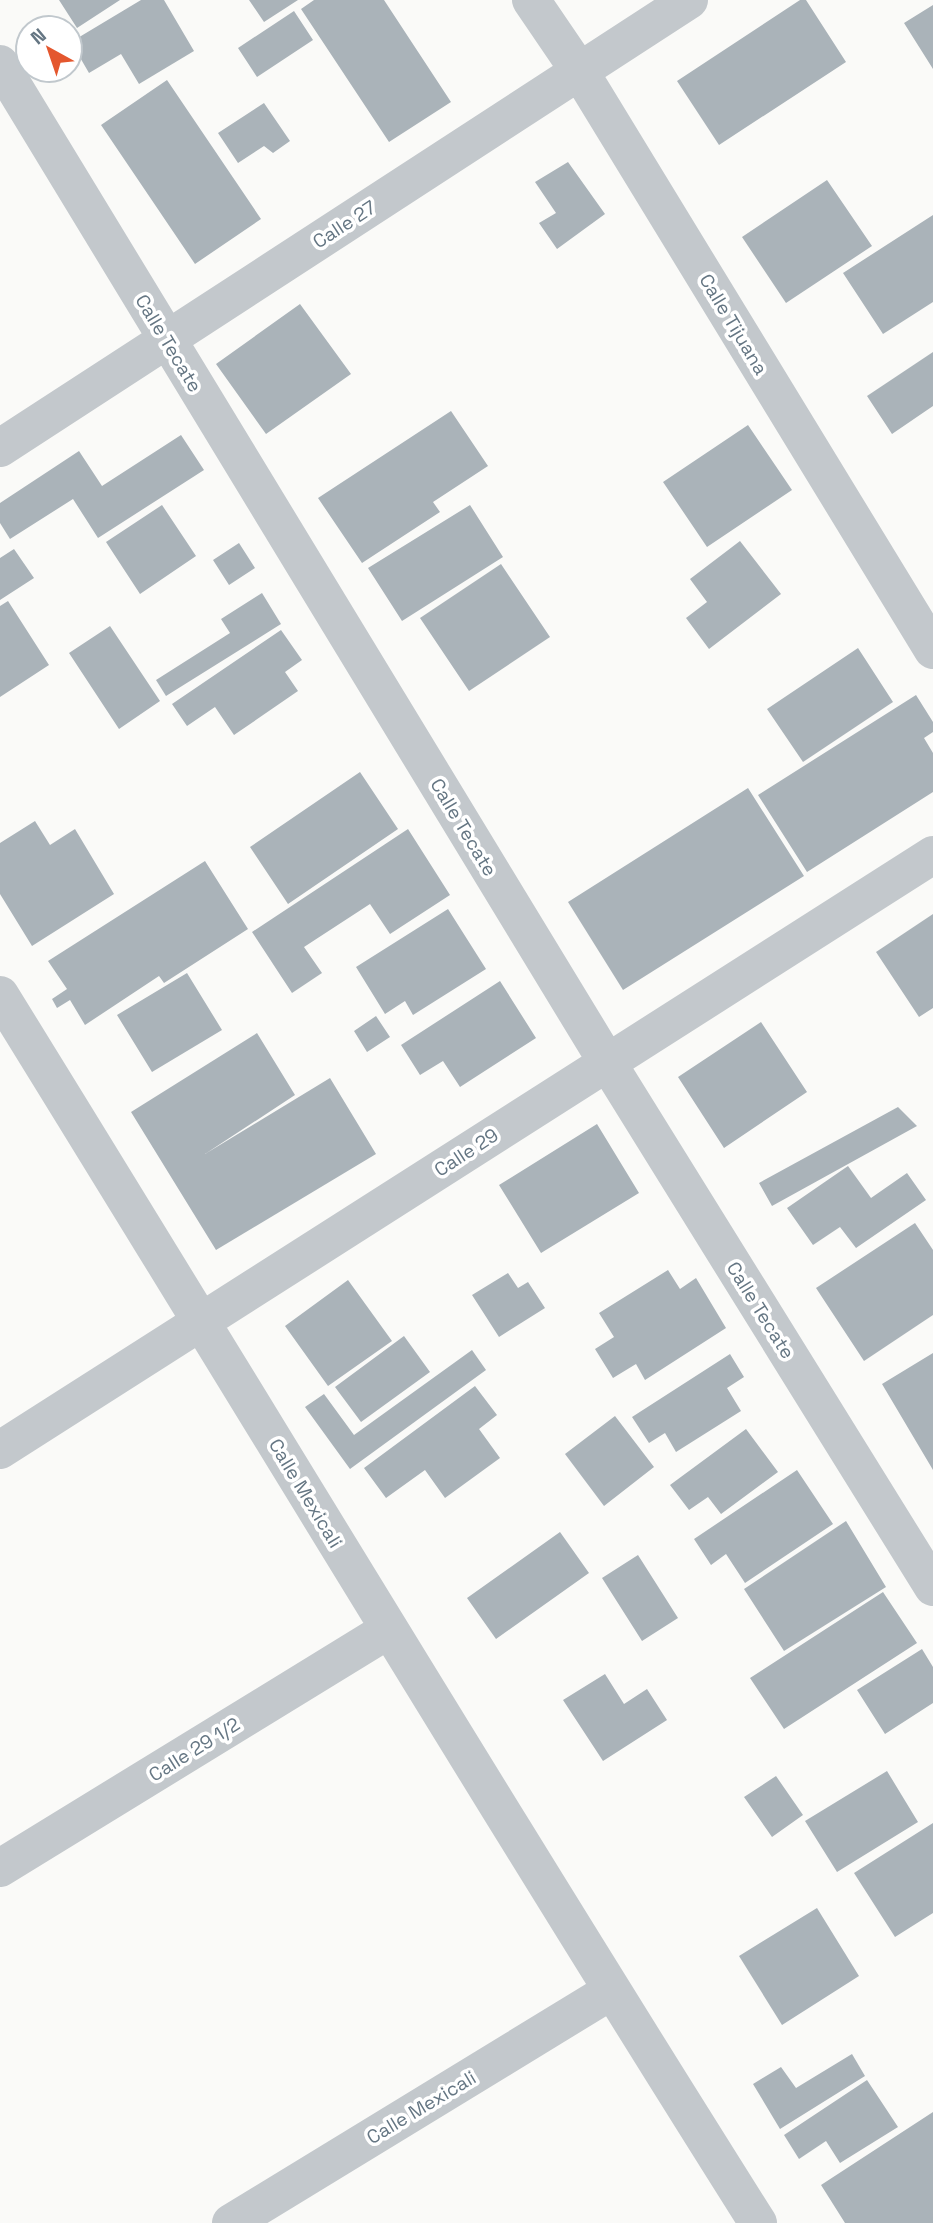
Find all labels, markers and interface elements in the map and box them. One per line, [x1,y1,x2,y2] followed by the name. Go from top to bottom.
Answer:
[14,14,84,84] north arrow
[25,23,51,50] text: N
[308,195,381,254] street label: Calle 27
[694,269,774,379] street label: Calle Tijuana
[130,290,208,397] street label: Calle Tecate
[425,774,503,881] street label: Calle Tecate
[429,1122,503,1182] street label: Calle 29
[721,1257,800,1363] street label: Calle Tecate
[263,1434,348,1552] street label: Calle Mexicali
[144,1712,245,1787] street label: Calle 29 1/2
[362,2065,480,2150] street label: Calle Mexicali

